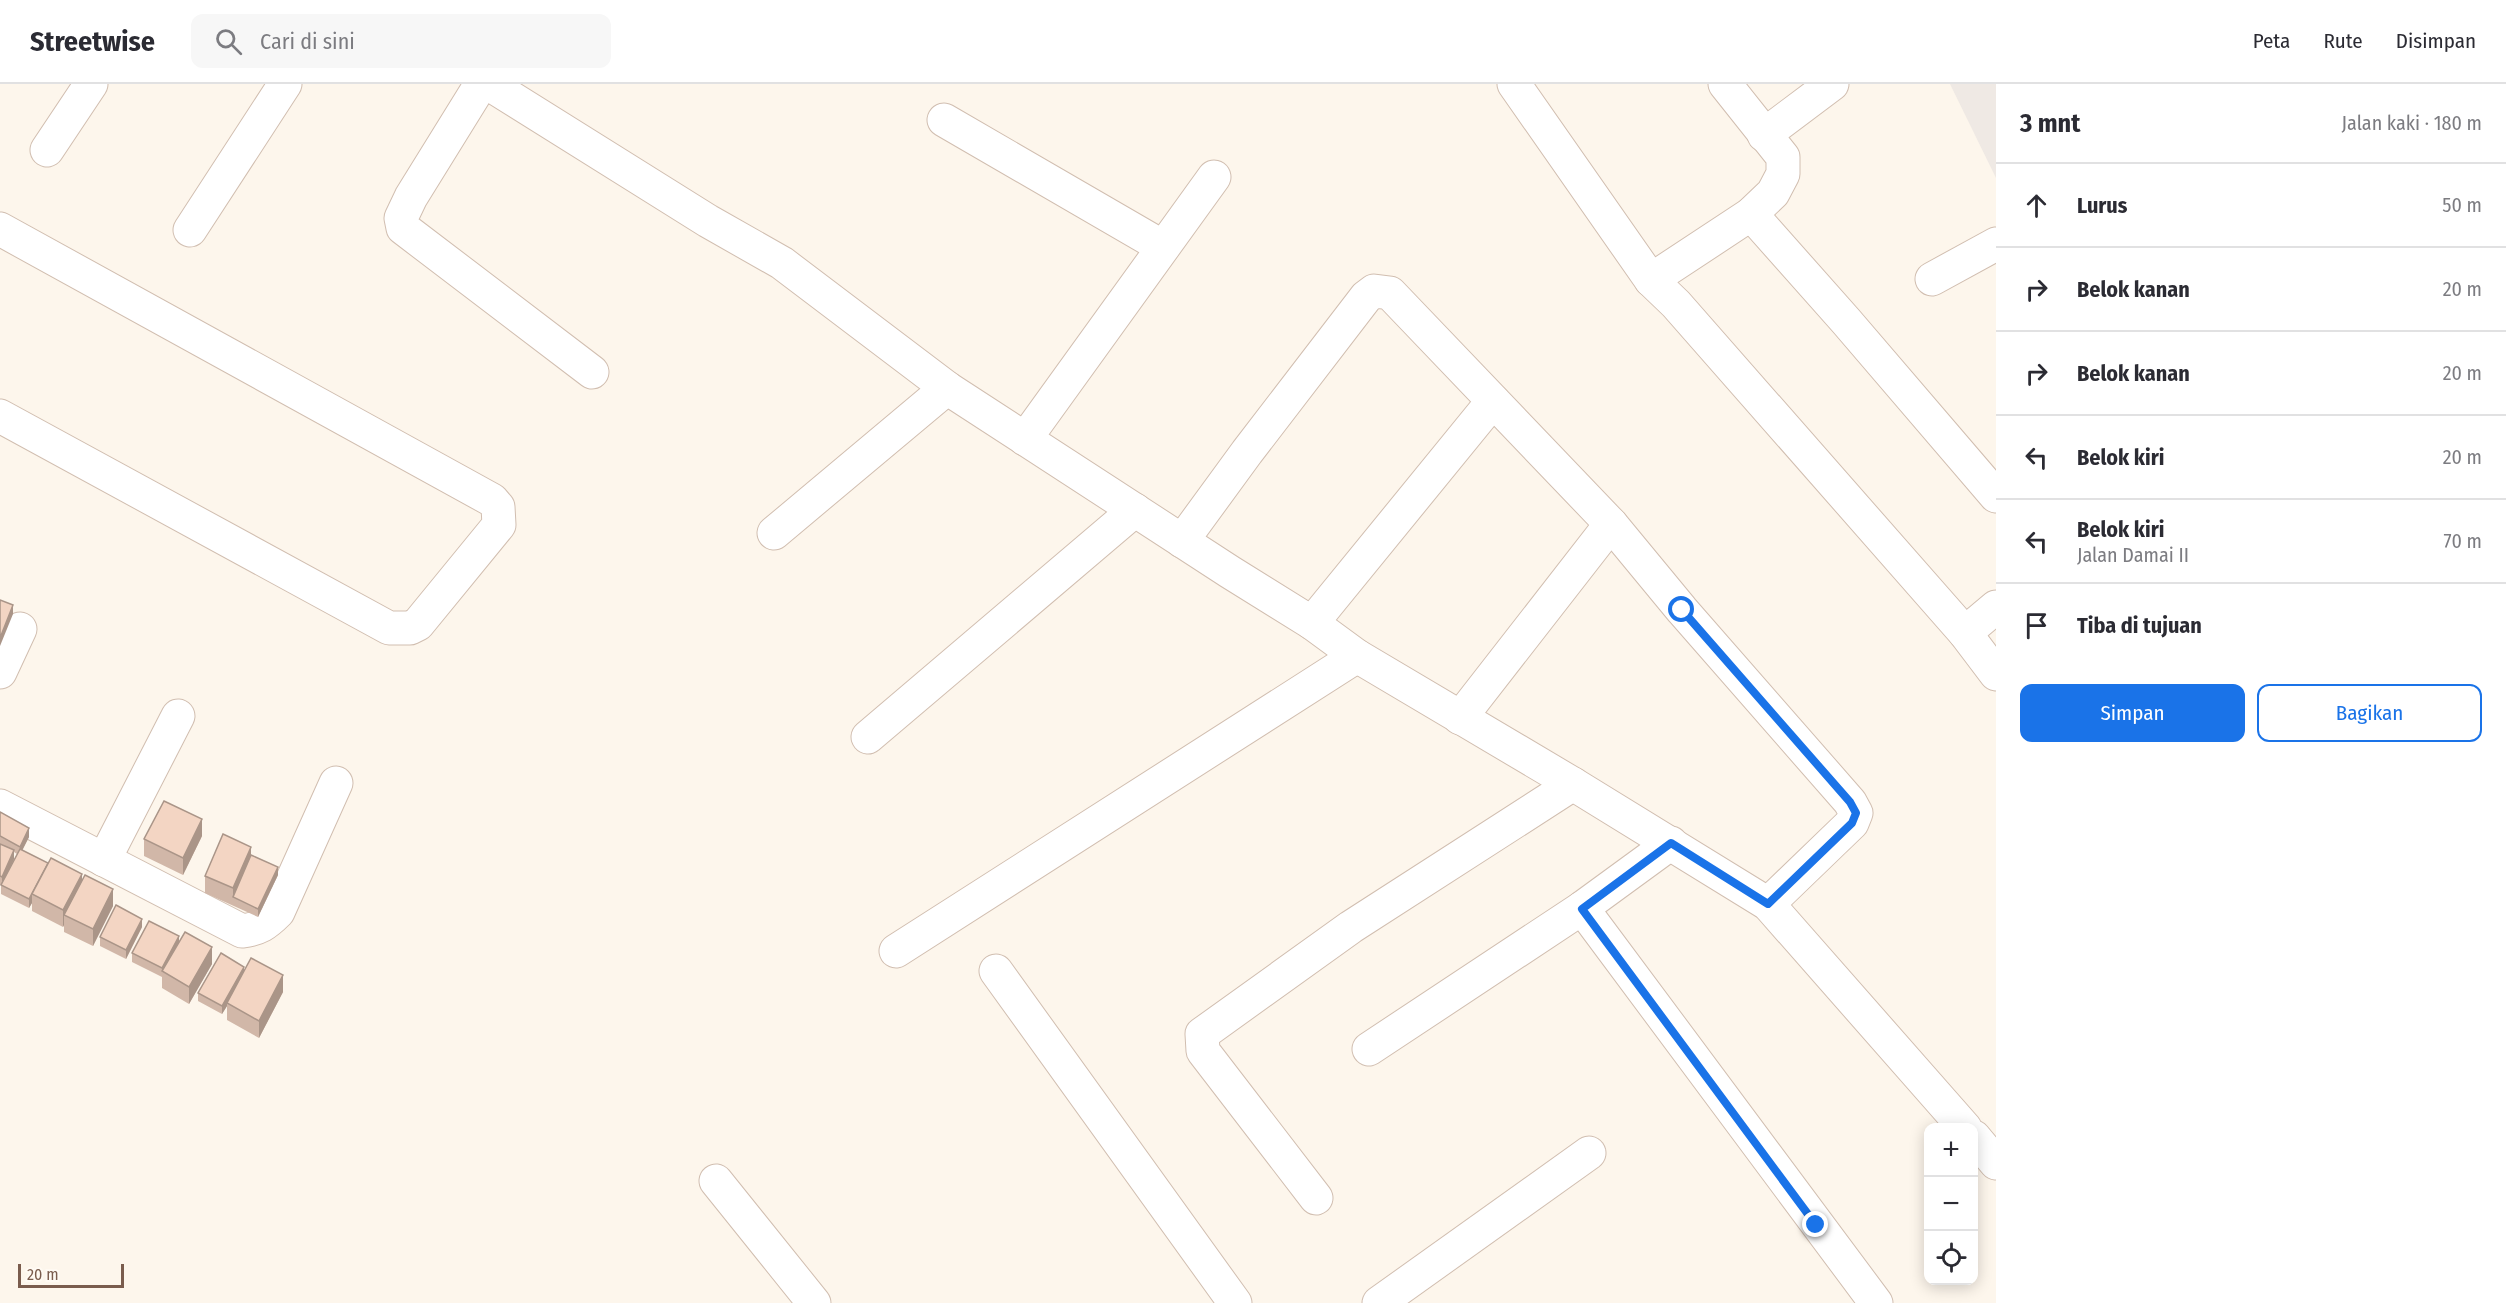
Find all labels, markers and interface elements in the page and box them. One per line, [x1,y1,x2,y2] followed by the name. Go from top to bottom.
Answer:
[191,14,611,68] search box
[30,25,155,58] text: Streetwise
[212,25,245,58] icon: search
[260,28,355,55] text: Cari di sini
[2253,28,2290,54] text: Peta
[2323,28,2363,54] text: Rute
[2396,28,2476,54] text: Disimpan
[2020,108,2080,139] text: 3 mnt
[2342,111,2482,135] text: Jalan kaki · 180 m
[2020,189,2053,222] icon: ahead
[2077,192,2127,219] text: Lurus
[2442,193,2482,217] text: 50 m
[2020,273,2053,306] icon: right
[2077,276,2190,303] text: Belok kanan
[2443,277,2482,301] text: 20 m
[2020,357,2053,390] icon: right
[2077,360,2190,387] text: Belok kanan
[2443,361,2482,385] text: 20 m
[2020,441,2053,474] icon: left
[2077,444,2165,471] text: Belok kiri
[2443,445,2482,469] text: 20 m
[2077,516,2165,543] text: Belok kiri
[2020,525,2053,558] icon: left
[2444,529,2482,553] text: 70 m
[2077,543,2189,567] text: Jalan Damai II
[1668,596,1694,622] route start
[2020,609,2053,642] icon: arrive
[2077,612,2202,639] text: Tiba di tujuan
[2020,684,2245,742] button: Simpan
[2257,684,2482,742] button: Bagikan
[1924,1123,1978,1285] map controls
[1924,1123,1978,1177] button: +
[1924,1177,1978,1231] button: −
[1802,1211,1828,1237] route end
[1924,1231,1978,1285] button: locate
[18,1261,124,1288] scale bar
[27,1265,58,1284] text: 20 m

